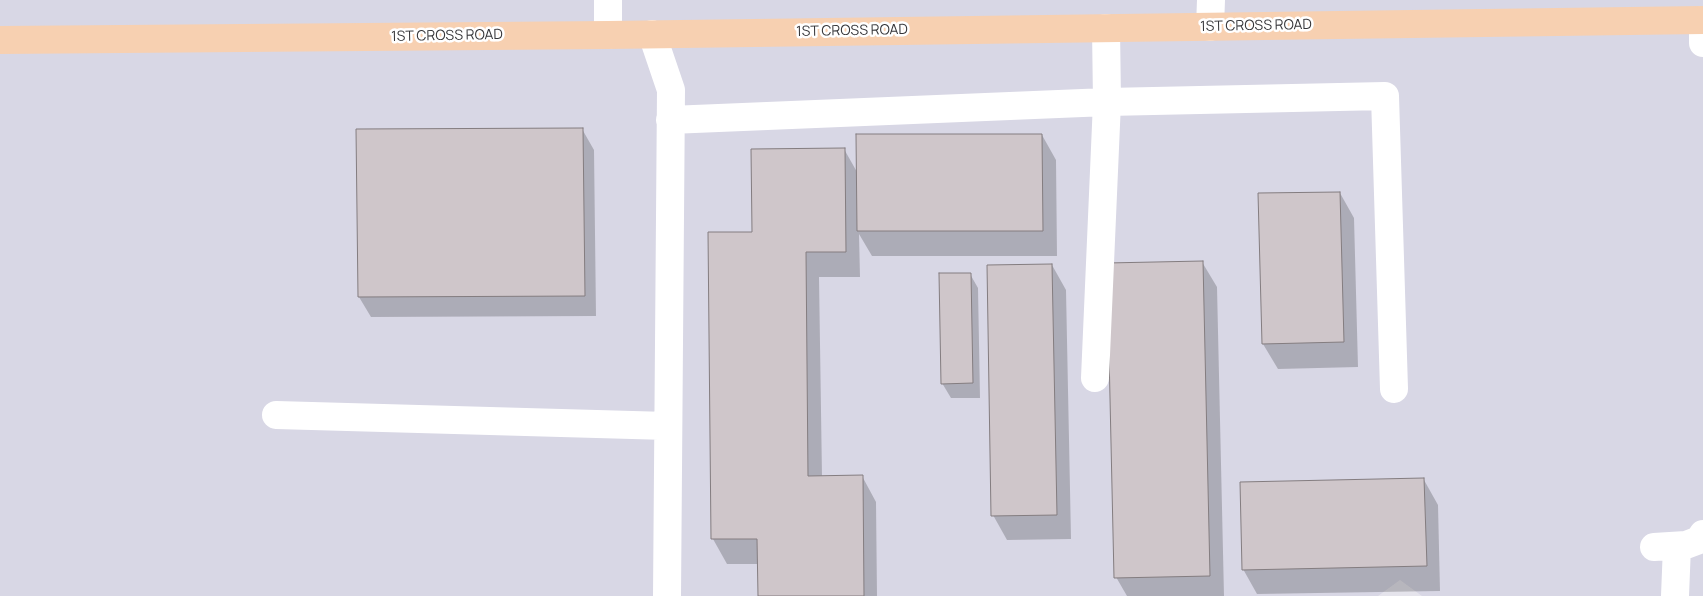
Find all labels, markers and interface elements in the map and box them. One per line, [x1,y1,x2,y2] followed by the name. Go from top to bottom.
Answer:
[1200,17,1312,35] street label: 1ST CROSS ROAD
[796,22,908,40] street label: 1ST CROSS ROAD
[391,27,503,45] street label: 1ST CROSS ROAD

